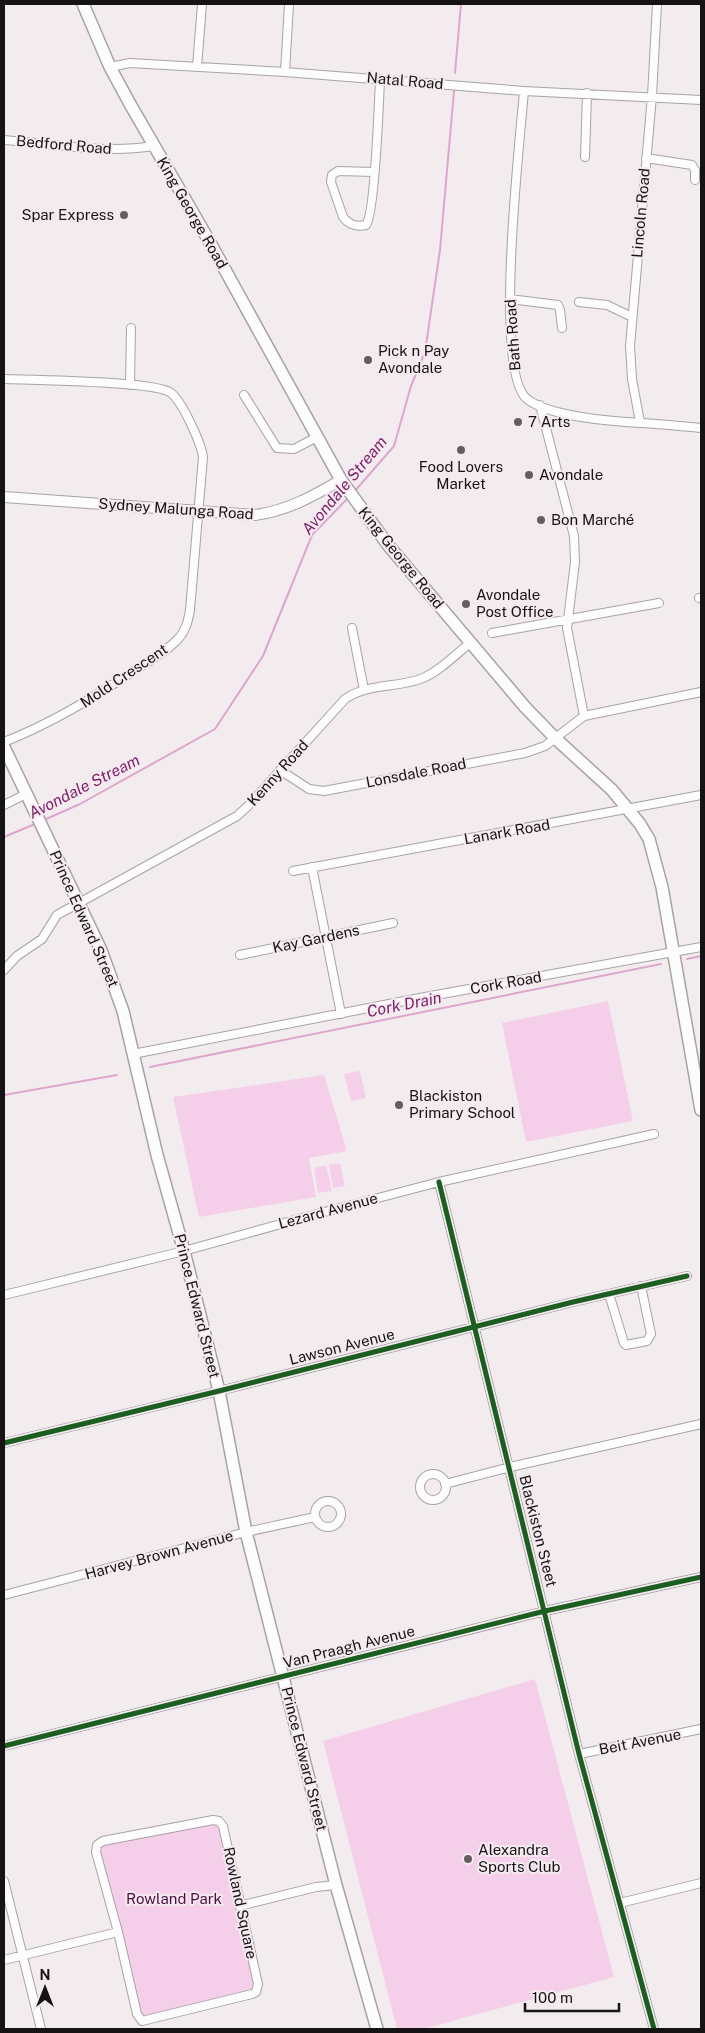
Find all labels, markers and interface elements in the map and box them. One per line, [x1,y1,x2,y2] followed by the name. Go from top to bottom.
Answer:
[366,69,444,92] street label: Natal Road
[16,132,112,157] street label: Bedford Road
[154,154,231,272] street label: King George Road
[628,167,653,259] street label: Lincoln Road
[21,206,114,223] place label: Spar Express
[118,209,130,221] marker: Spar Express
[502,299,523,371] street label: Bath Road
[378,342,449,376] place label: Pick n Pay Avondale
[362,354,374,366] marker: Pick n Pay Avondale
[528,413,570,430] place label: 7 Arts
[512,416,524,428] marker: 7 Arts
[298,432,391,538] water label: Avondale Stream
[455,444,467,456] marker: Food Lovers Market
[419,458,503,492] place label: Food Lovers Market
[539,466,603,483] place label: Avondale
[523,469,535,481] marker: Avondale
[98,495,254,522] street label: Sydney Malunga Road
[355,503,448,612] street label: King George Road
[551,511,634,528] place label: Bon Marché
[535,514,547,526] marker: Bon Marché
[476,586,554,620] place label: Avondale Post Office
[460,598,472,610] marker: Avondale Post Office
[77,640,171,711] street label: Mold Crescent
[244,736,312,809] street label: Kenny Road
[25,750,143,823] water label: Avondale Stream
[364,754,468,791] street label: Lonsdale Road
[463,816,551,847] street label: Lanark Road
[47,848,122,990] street label: Prince Edward Street
[271,921,361,956] street label: Kay Gardens
[469,968,543,997] street label: Cork Road
[365,988,443,1021] water label: Cork Drain
[409,1087,515,1121] place label: Blackiston Primary School
[393,1099,405,1111] marker: Blackiston Primary School
[276,1189,379,1232] street label: Lezard Avenue
[171,1232,224,1380] street label: Prince Edward Street
[287,1325,396,1368] street label: Lawson Avenue
[516,1473,561,1589] street label: Blackiston Steet
[83,1527,235,1583] street label: Harvey Brown Avenue
[281,1622,416,1671] street label: Van Praagh Avenue
[278,1685,331,1833] street label: Prince Edward Street
[597,1725,682,1758] street label: Beit Avenue
[478,1841,561,1875] place label: Alexandra Sports Club
[220,1845,261,1961] street label: Rowland Square
[462,1853,474,1865] marker: Alexandra Sports Club
[126,1890,222,1907] park label: Rowland Park
[20,1963,70,2013] north arrow
[40,1967,50,1983] text: N
[525,1980,619,2012] scale bar
[532,1989,573,2006] text: 100 m

